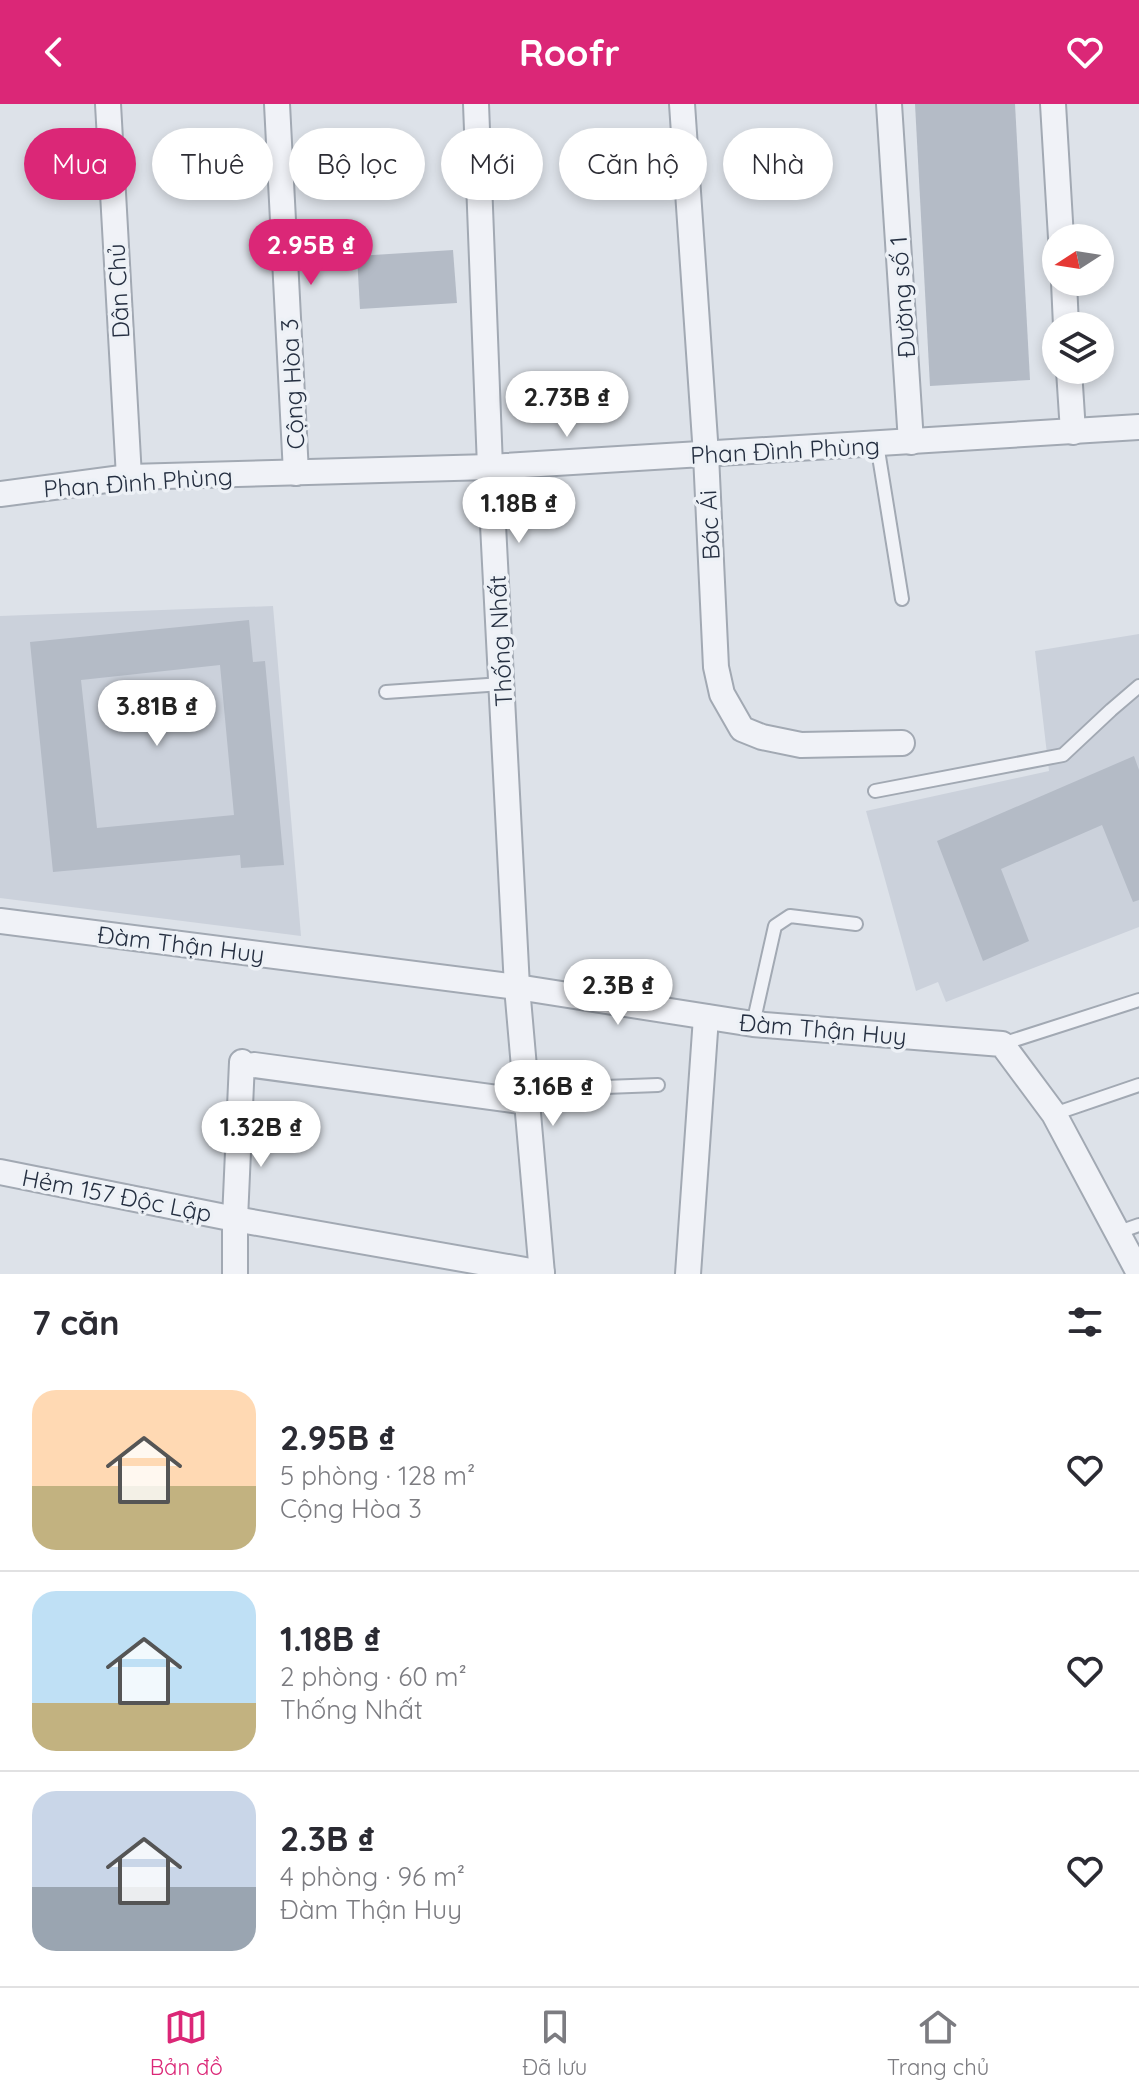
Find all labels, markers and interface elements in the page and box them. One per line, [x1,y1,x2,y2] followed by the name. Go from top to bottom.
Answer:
[32,30,76,74] icon: back
[519,30,620,75] text: Roofr
[1063,30,1107,74] icon: heart
[24,128,136,200] chip: Mua
[152,128,273,200] chip: Thuê
[289,128,425,200] chip: Bộ lọc
[441,128,543,200] chip: Mới
[559,128,707,200] chip: Căn hộ
[723,128,833,200] chip: Nhà
[237,219,385,287] pin: 2.95B ₫
[1042,224,1114,296] north arrow
[1042,224,1114,384] map controls
[267,228,355,261] text: 2.95B ₫
[883,235,921,359] street label: Đường số 1
[101,243,135,339] street label: Dân Chủ
[1042,312,1114,384] button: layers
[274,318,310,450] street label: Cộng Hòa 3
[493,371,641,439] pin: 2.73B ₫
[524,380,610,413] text: 2.73B ₫
[689,430,881,470] street label: Phan Đình Phùng
[42,460,234,504] street label: Phan Đình Phùng
[445,477,593,545] pin: 1.18B ₫
[480,486,558,519] text: 1.18B ₫
[692,489,726,561] street label: Bác Ái
[482,574,518,708] street label: Thống Nhất
[83,680,231,748] pin: 3.81B ₫
[116,689,198,722] text: 3.81B ₫
[96,919,266,969] street label: Đàm Thận Huy
[553,959,683,1027] pin: 2.3B ₫
[582,968,654,1001] text: 2.3B ₫
[738,1007,908,1051] street label: Đàm Thận Huy
[479,1060,627,1128] pin: 3.16B ₫
[512,1069,594,1102] text: 3.16B ₫
[187,1101,335,1169] pin: 1.32B ₫
[220,1110,302,1143] text: 1.32B ₫
[20,1162,214,1228] street label: Hẻm 157 Độc Lập
[1063,1300,1107,1344] icon: filters
[32,1301,119,1344] text: 7 căn
[280,1416,396,1459] text: 2.95B ₫
[96,1422,192,1518] icon: home
[1063,1448,1107,1492] icon: heart
[280,1459,475,1492] text: 5 phòng · 128 m²
[280,1492,422,1525] text: Cộng Hòa 3
[280,1617,381,1660] text: 1.18B ₫
[96,1623,192,1719] icon: home
[1063,1649,1107,1693] icon: heart
[280,1660,467,1693] text: 2 phòng · 60 m²
[280,1693,423,1726] text: Thống Nhất
[280,1817,375,1860] text: 2.3B ₫
[96,1823,192,1919] icon: home
[1063,1849,1107,1893] icon: heart
[280,1860,465,1893] text: 4 phòng · 96 m²
[280,1893,462,1926] text: Đàm Thận Huy
[150,2005,223,2081] tab: Bản đồ
[522,2005,587,2081] tab: Đã lưu
[887,2005,989,2081] tab: Trang chủ

